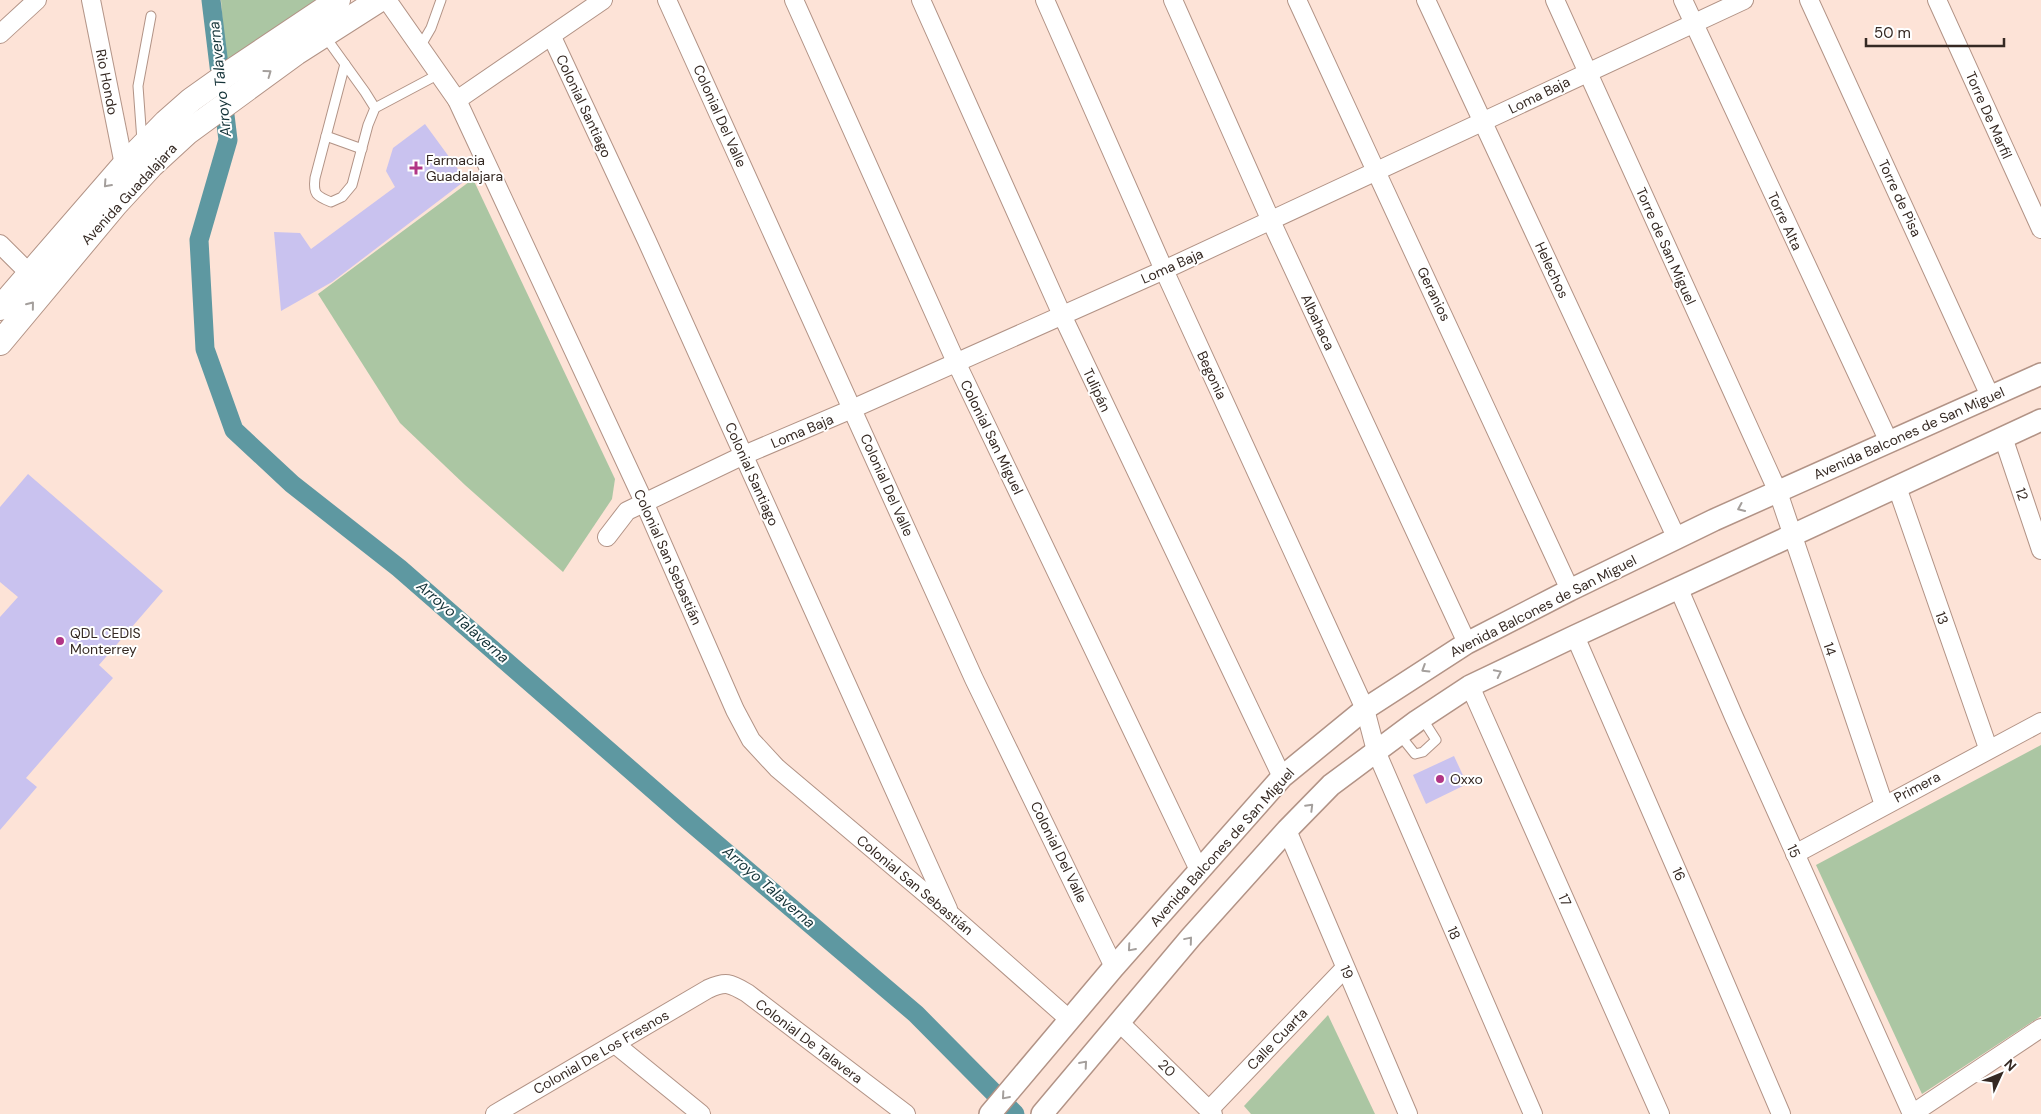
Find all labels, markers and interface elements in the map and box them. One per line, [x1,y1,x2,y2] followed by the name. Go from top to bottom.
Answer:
[1866,15,2004,47] scale bar
[204,20,236,139] water label: Arroyo Talaverna
[1874,23,1911,43] text: 50 m
[92,48,122,116] street label: Rio Hondo
[552,52,616,160] street label: Colonial Santiago
[689,62,751,170] street label: Colonial Del Valle
[1962,69,2016,161] street label: Torre De Marfil
[262,71,271,79] one-way arrow
[1505,72,1573,118] street label: Loma Baja
[77,139,181,249] street label: Avenida Guadalajara
[426,151,503,185] place label: Farmacia Guadalajara
[1874,156,1926,240] street label: Torre de Pisa
[410,162,422,174] marker: Farmacia Guadalajara
[104,179,113,188] one-way arrow
[1632,184,1700,308] street label: Torre de San Miguel
[1764,189,1806,253] street label: Torre Alta
[1531,239,1573,301] street label: Helechos
[1138,244,1206,288] street label: Loma Baja
[1413,264,1455,324] street label: Geranios
[1297,291,1339,353] street label: Albahaca
[25,302,33,311] one-way arrow
[1193,348,1231,402] street label: Begonia
[1079,365,1115,415] street label: Tulipán
[956,377,1028,497] street label: Colonial San Miguel
[1811,383,2007,483] street label: Avenida Balcones de San Miguel
[768,410,836,452] street label: Loma Baja
[721,419,783,529] street label: Colonial Santiago
[856,431,918,539] street label: Colonial Del Valle
[2012,485,2032,503] street label: 12
[630,486,706,628] street label: Colonial San Sebastián
[1737,502,1746,513] one-way arrow
[1447,551,1639,661] street label: Avenida Balcones de San Miguel
[412,576,513,668] water label: Arroyo Talaverna
[1931,609,1953,627] street label: 13
[70,624,141,658] place label: QDL CEDIS Monterrey
[54,635,66,647] marker: QDL CEDIS Monterrey
[1819,640,1841,658] street label: 14
[1421,663,1430,673] one-way arrow
[1493,668,1502,679] one-way arrow
[1146,764,1298,930] street label: Avenida Balcones de San Miguel
[1891,767,1943,807] street label: Primera
[1450,770,1483,788] place label: Oxxo
[1434,773,1446,785] marker: Oxxo
[1027,798,1091,906] street label: Colonial Del Valle
[1304,803,1313,812] one-way arrow
[853,831,977,939] street label: Colonial San Sebastián
[718,841,819,933] water label: Arroyo Talaverna
[1783,841,1805,861] street label: 15
[1668,864,1690,884] street label: 16
[1554,891,1576,909] street label: 17
[1443,924,1465,942] street label: 18
[1183,936,1192,945] one-way arrow
[1128,942,1137,951] one-way arrow
[1336,962,1358,982] street label: 19
[752,995,866,1087] street label: Colonial De Talavera
[1243,1004,1311,1074] street label: Calle Cuarta
[530,1006,672,1098] street label: Colonial De Los Fresnos
[1976,1049,2026,1099] north arrow
[1154,1055,1180,1081] street label: 20
[2000,1055,2020,1075] text: N
[1079,1061,1088,1070] one-way arrow
[1002,1091,1011,1100] one-way arrow

